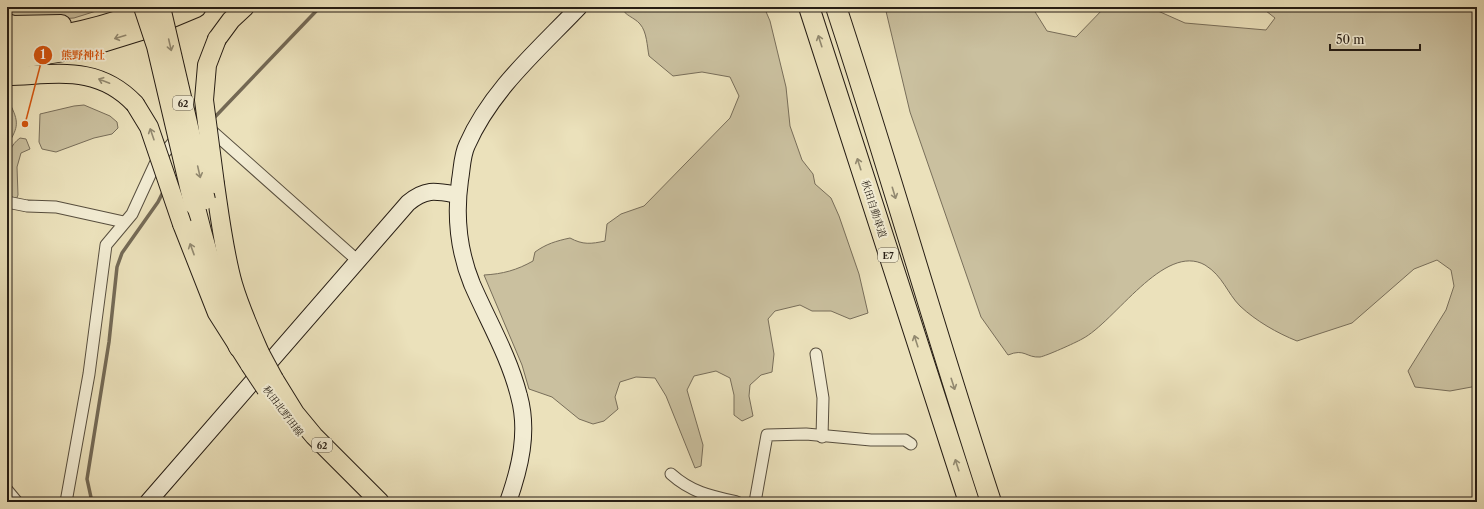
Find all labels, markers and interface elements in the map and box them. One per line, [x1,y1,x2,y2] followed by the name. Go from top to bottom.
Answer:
[1330,26,1420,52] scale bar
[1336,32,1365,47] text: 50 m
[114,34,127,41] one-way arrow
[815,35,823,47] one-way arrow
[167,38,174,51] one-way arrow
[33,43,113,66] callout: 熊野神社
[40,47,46,62] text: 1
[61,48,105,62] text: 熊野神社
[98,76,110,84] one-way arrow
[173,96,193,110] road number: 62
[147,128,155,140] one-way arrow
[855,158,862,171] one-way arrow
[196,165,204,178] one-way arrow
[859,178,889,240] street label: 秋田自動車道
[891,187,898,200] one-way arrow
[187,244,195,256] one-way arrow
[878,248,898,262] road number: E7
[912,336,920,348] one-way arrow
[950,378,958,390] one-way arrow
[260,383,306,439] street label: 秋田北野田線
[312,438,332,452] road number: 62
[953,459,960,472] one-way arrow

